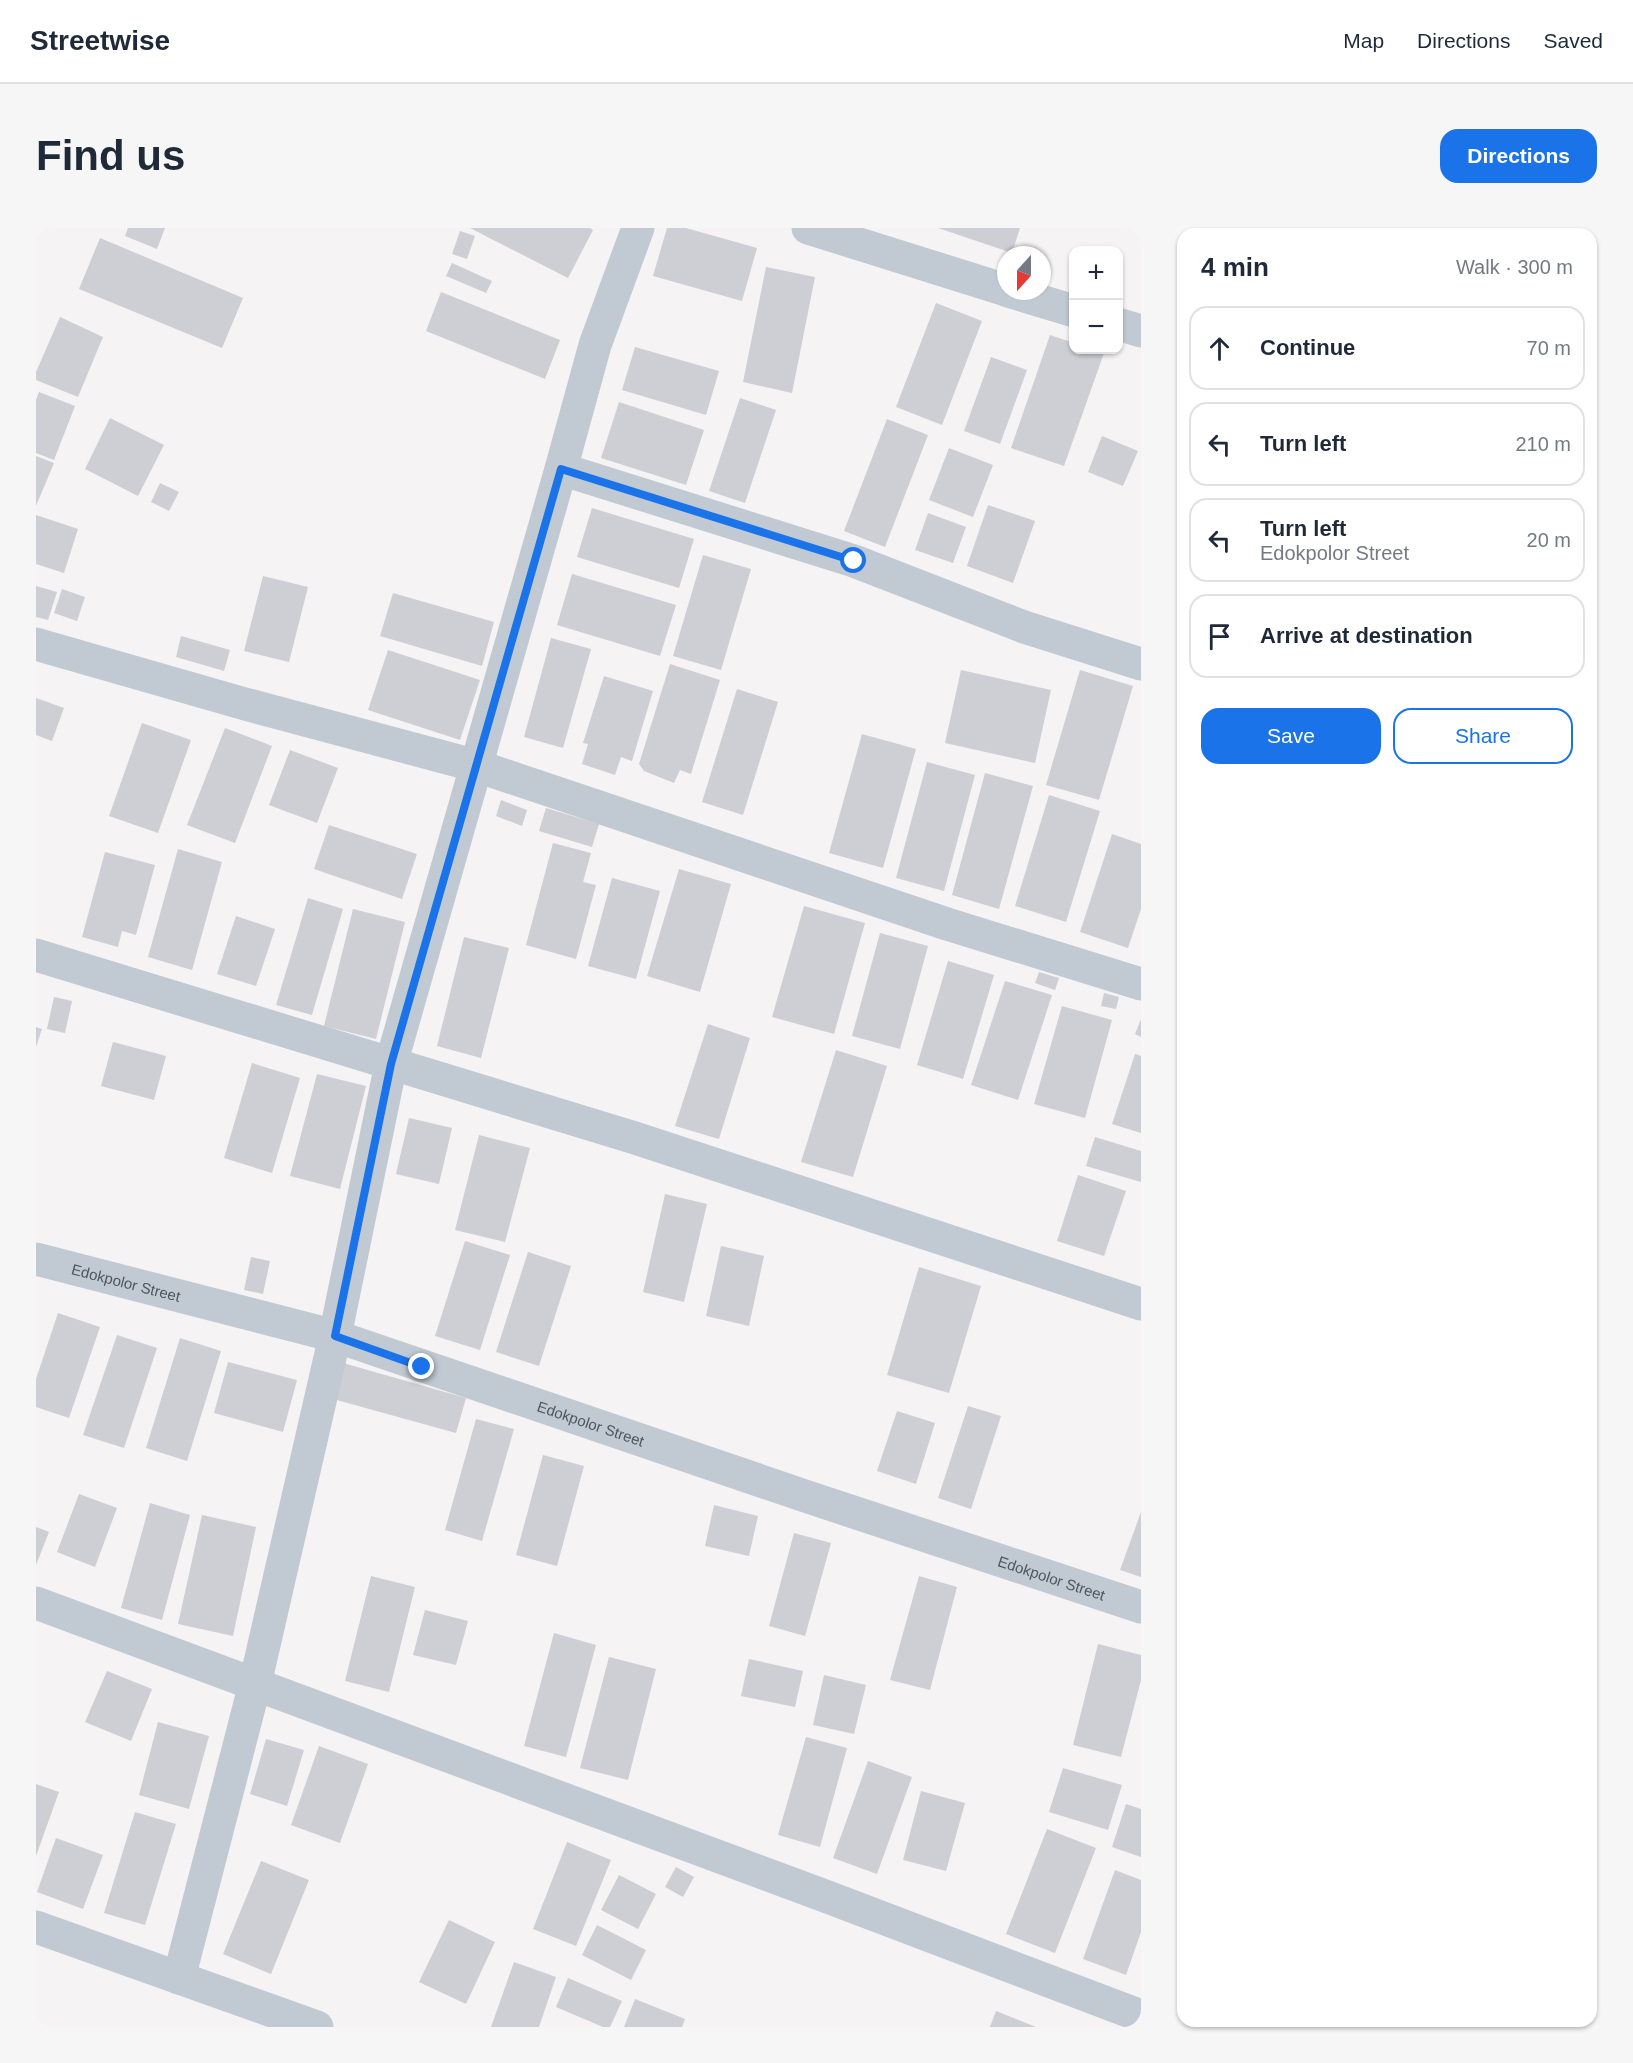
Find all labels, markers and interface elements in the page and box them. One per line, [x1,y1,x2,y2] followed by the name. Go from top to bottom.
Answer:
[30,25,170,56] text: Streetwise
[1343,29,1384,52] text: Map
[1417,29,1510,52] text: Directions
[1543,29,1603,52] text: Saved
[1440,129,1597,183] button: Directions
[36,132,185,179] text: Find us
[997,246,1051,300] north arrow
[1069,246,1123,354] map controls
[1069,246,1123,300] button: +
[1201,252,1269,282] text: 4 min
[1456,256,1573,278] text: Walk · 300 m
[1069,300,1123,354] button: −
[1203,332,1236,365] icon: ahead
[1260,335,1355,360] text: Continue
[1527,337,1571,359] text: 70 m
[1203,428,1236,461] icon: left
[1260,431,1346,456] text: Turn left
[1515,433,1571,455] text: 210 m
[1260,516,1346,541] text: Turn left
[1203,524,1236,557] icon: left
[1527,529,1571,551] text: 20 m
[1260,542,1409,564] text: Edokpolor Street
[840,547,866,573] route start
[1203,620,1236,653] icon: arrive
[1260,623,1473,648] text: Arrive at destination
[1201,708,1381,764] button: Save
[1393,708,1573,764] button: Share
[70,1260,183,1305] street label: Edokpolor Street
[408,1353,434,1379] route end
[535,1397,647,1449] street label: Edokpolor Street
[996,1552,1108,1603] street label: Edokpolor Street

